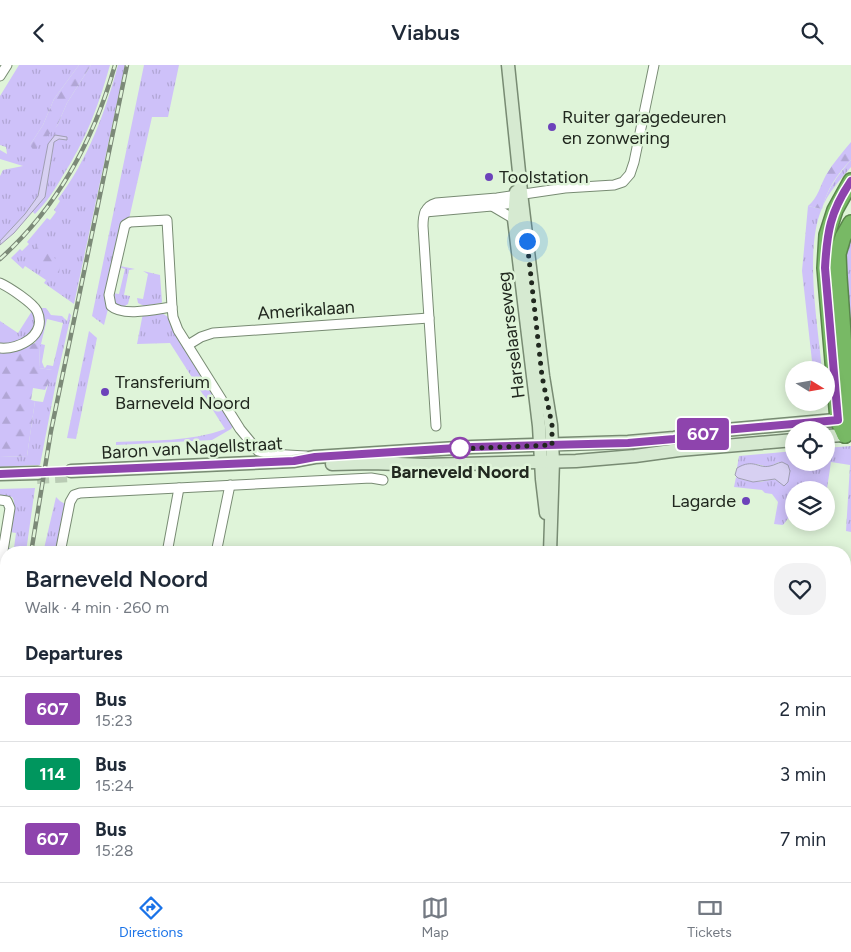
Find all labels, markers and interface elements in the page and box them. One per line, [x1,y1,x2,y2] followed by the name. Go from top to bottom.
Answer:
[25,19,53,47] icon: back
[391,19,460,46] text: Viabus
[798,19,826,47] icon: search
[562,106,726,149] place label: Ruiter garagedeuren en zonwering
[546,121,558,133] marker: Ruiter garagedeuren en zonwering
[499,166,588,188] place label: Toolstation
[483,171,495,183] marker: Toolstation
[515,229,540,254] your location
[492,270,530,400] street label: Harselaarseweg
[257,296,355,324] street label: Amerikalaan
[785,361,835,411] north arrow
[785,361,835,531] map controls
[115,371,250,414] place label: Transferium Barneveld Noord
[99,386,111,398] marker: Transferium Barneveld Noord
[674,418,732,450] line badge: 607
[785,421,835,471] button: locate
[687,423,719,445] text: 607
[101,432,284,464] street label: Baron van Nagellstraat
[449,437,471,459] marker: Barneveld Noord
[391,461,529,483] place label: Barneveld Noord
[785,481,835,531] button: layers
[671,490,736,512] place label: Lagarde
[740,495,752,507] marker: Lagarde
[774,563,826,615] button: heart
[25,564,208,593] text: Barneveld Noord
[25,598,169,617] text: Walk · 4 min · 260 m
[25,642,123,665] text: Departures
[95,688,126,711] text: Bus
[36,698,69,720] text: 607
[780,698,826,721] text: 2 min
[95,711,133,730] text: 15:23
[95,753,126,776] text: Bus
[39,763,66,785] text: 114
[780,763,826,786] text: 3 min
[95,776,134,795] text: 15:24
[95,818,126,841] text: Bus
[36,828,69,850] text: 607
[780,828,826,851] text: 7 min
[95,841,134,860] text: 15:28
[119,894,183,941] tab: Directions
[421,894,449,941] tab: Map
[687,894,732,941] tab: Tickets

